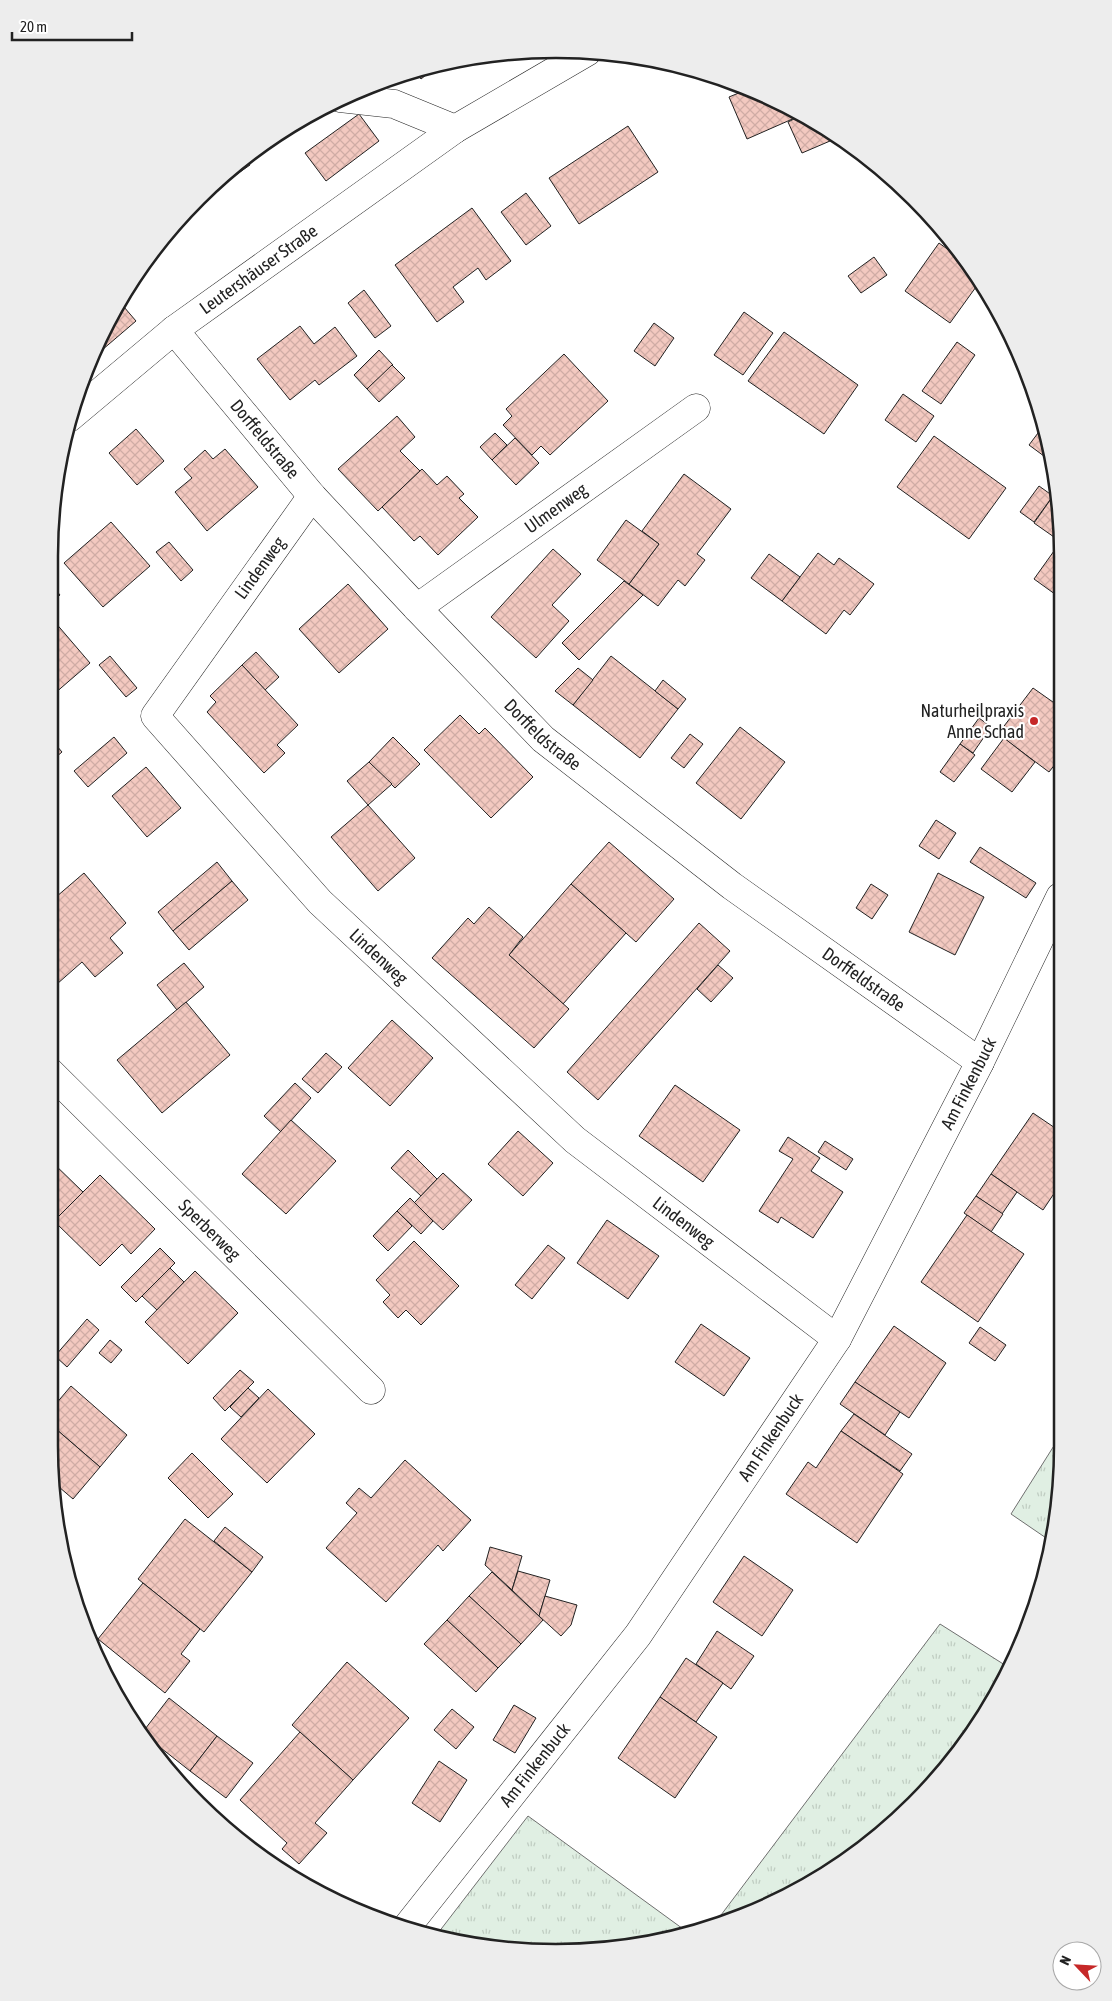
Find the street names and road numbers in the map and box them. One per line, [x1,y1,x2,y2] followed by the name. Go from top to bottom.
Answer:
[195,220,321,318] street label: Leutershäuser Straße
[226,395,304,483] street label: Dorffeldstraße
[520,478,591,537] street label: Ulmenweg
[230,532,289,603] street label: Lindenweg
[500,694,585,775] street label: Dorffeldstraße
[345,924,412,989] street label: Lindenweg
[819,943,909,1015] street label: Dorffeldstraße
[936,1034,1000,1133] street label: Am Finkenbuck
[649,1192,719,1252] street label: Lindenweg
[175,1195,245,1265] street label: Sperberweg
[734,1389,807,1485] street label: Am Finkenbuck
[495,1719,574,1811] street label: Am Finkenbuck

